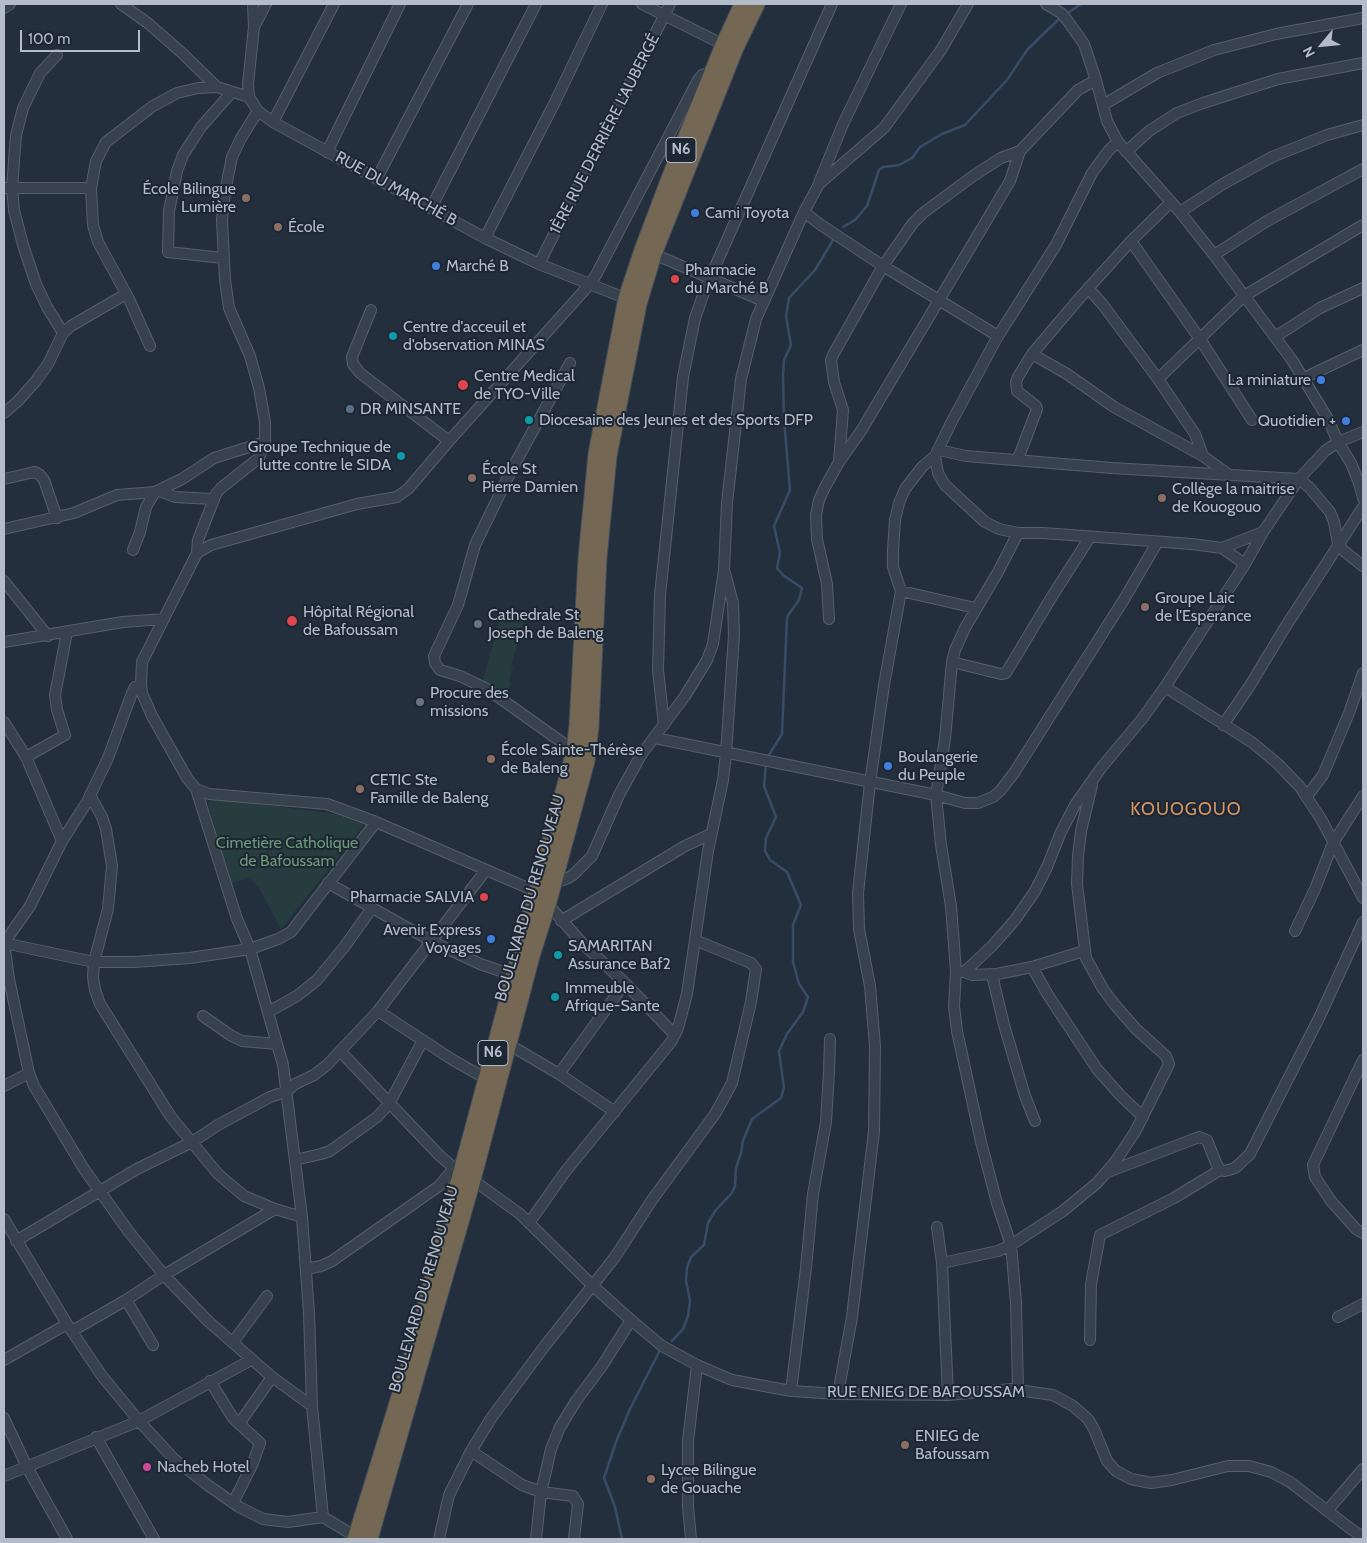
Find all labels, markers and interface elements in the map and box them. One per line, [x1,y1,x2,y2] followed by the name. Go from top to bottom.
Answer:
[22,20,142,52] scale bar
[1297,20,1347,70] north arrow
[28,30,70,48] text: 100 m
[546,31,664,237] street label: 1ÈRE RUE DERRIÈRE L'AUBERGÉ
[1298,43,1319,61] text: N
[666,138,696,162] road number: N6
[332,148,460,230] street label: RUE DU MARCHÉ B
[142,179,236,217] place label: École Bilingue Lumière
[240,192,252,204] marker: École Bilingue Lumière
[705,203,789,223] place label: Cami Toyota
[689,207,701,219] marker: Cami Toyota
[288,217,324,237] place label: École
[272,221,284,233] marker: École
[446,256,509,276] place label: Marché B
[430,260,442,272] marker: Marché B
[685,260,769,298] place label: Pharmacie du Marché B
[669,273,681,285] marker: Pharmacie du Marché B
[403,317,545,355] place label: Centre d'acceuil et d'observation MINAS
[387,330,399,342] marker: Centre d'acceuil et d'observation MINAS
[474,366,575,404] place label: Centre Medical de TYO-Ville
[1228,370,1311,390] place label: La miniature
[1315,374,1327,386] marker: La miniature
[456,378,470,392] marker: Centre Medical de TYO-Ville
[360,399,461,419] place label: DR MINSANTE
[344,403,356,415] marker: DR MINSANTE
[539,410,813,430] place label: Diocesaine des Jeunes et des Sports DFP
[1258,411,1336,431] place label: Quotidien +
[523,414,535,426] marker: Diocesaine des Jeunes et des Sports DFP
[1340,415,1352,427] marker: Quotidien +
[248,437,391,475] place label: Groupe Technique de lutte contre le SIDA
[395,450,407,462] marker: Groupe Technique de lutte contre le SIDA
[482,459,578,497] place label: École St Pierre Damien
[466,472,478,484] marker: École St Pierre Damien
[1172,479,1295,517] place label: Collège la maitrise de Kouogouo
[1156,492,1168,504] marker: Collège la maitrise de Kouogouo
[1155,588,1251,626] place label: Groupe Laic de l'Esperance
[1139,601,1151,613] marker: Groupe Laic de l'Esperance
[303,602,414,640] place label: Hôpital Régional de Bafoussam
[488,605,603,643] place label: Cathedrale St Joseph de Baleng
[285,614,299,628] marker: Hôpital Régional de Bafoussam
[472,618,484,630] marker: Cathedrale St Joseph de Baleng
[430,683,509,721] place label: Procure des missions
[414,696,426,708] marker: Procure des missions
[501,740,643,778] place label: École Sainte-Thérèse de Baleng
[898,747,978,785] place label: Boulangerie du Peuple
[485,753,497,765] marker: École Sainte-Thérèse de Baleng
[882,760,894,772] marker: Boulangerie du Peuple
[370,770,489,808] place label: CETIC Ste Famille de Baleng
[354,783,366,795] marker: CETIC Ste Famille de Baleng
[491,792,569,1004] street label: BOULEVARD DU RENOUVEAU
[1129,799,1243,821] district label: KOUOGOUO
[216,833,358,871] park label: Cimetière Catholique de Bafoussam
[350,887,474,907] place label: Pharmacie SALVIA
[478,891,490,903] marker: Pharmacie SALVIA
[383,920,481,958] place label: Avenir Express Voyages
[485,933,497,945] marker: Avenir Express Voyages
[568,936,671,974] place label: SAMARITAN Assurance Baf2
[552,949,564,961] marker: SAMARITAN Assurance Baf2
[565,978,660,1016] place label: Immeuble Afrique-Sante
[549,991,561,1003] marker: Immeuble Afrique-Sante
[478,1040,508,1066] road number: N6
[385,1183,463,1395] street label: BOULEVARD DU RENOUVEAU
[827,1382,1025,1402] street label: RUE ENIEG DE BAFOUSSAM
[915,1426,989,1464] place label: ENIEG de Bafoussam
[899,1439,911,1451] marker: ENIEG de Bafoussam
[157,1457,249,1477] place label: Nacheb Hotel
[661,1460,756,1498] place label: Lycee Bilingue de Gouache
[141,1461,153,1473] marker: Nacheb Hotel
[645,1473,657,1485] marker: Lycee Bilingue de Gouache

